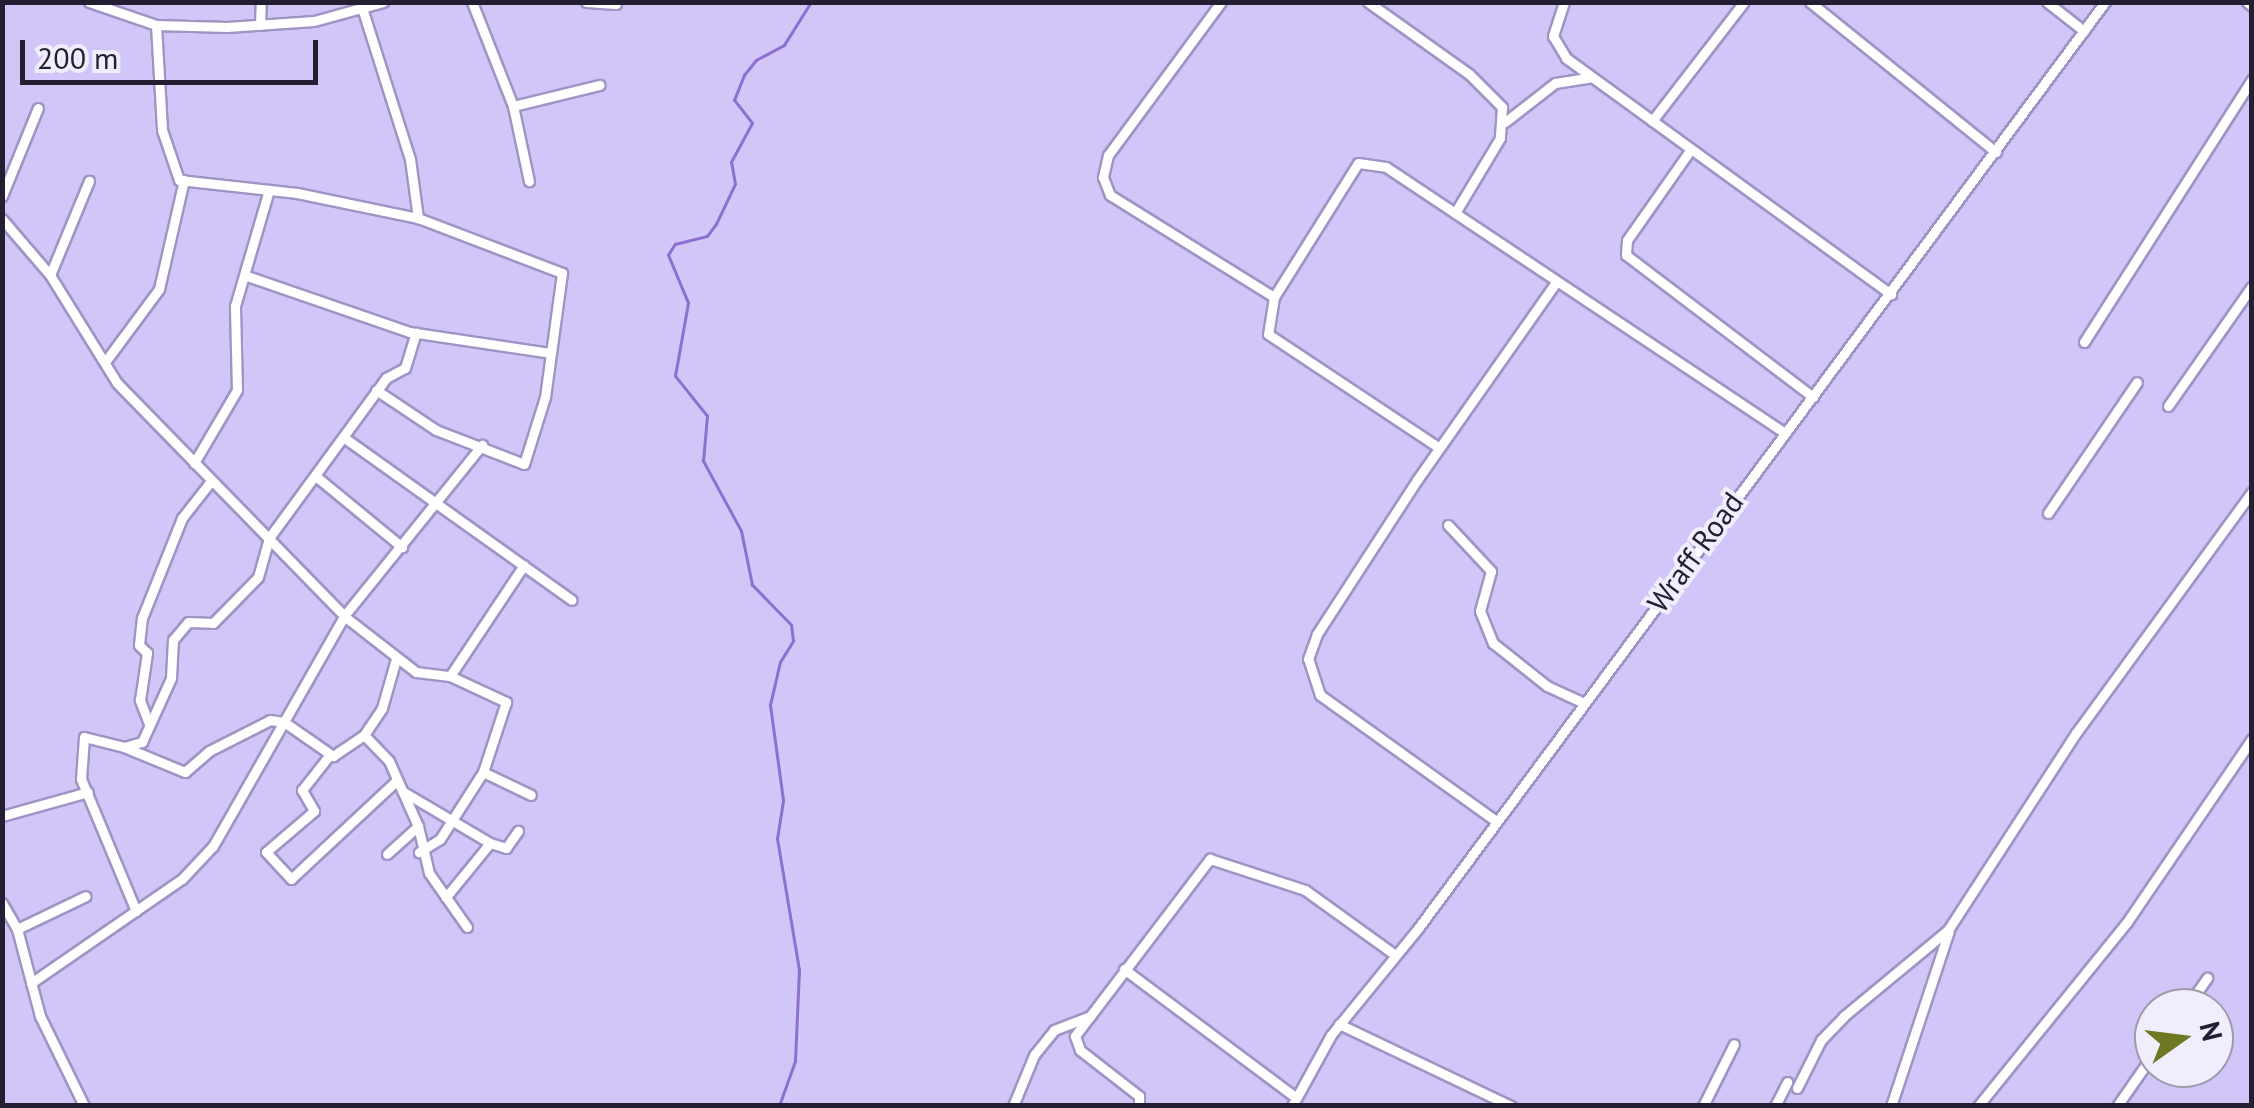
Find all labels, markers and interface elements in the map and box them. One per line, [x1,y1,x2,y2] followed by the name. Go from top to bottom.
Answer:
[25,20,322,82] scale bar
[37,38,118,77] text: 200 m
[1639,485,1751,619] street label: Wraff Road
[2134,988,2234,1088] north arrow
[2191,1018,2232,1045] text: N

